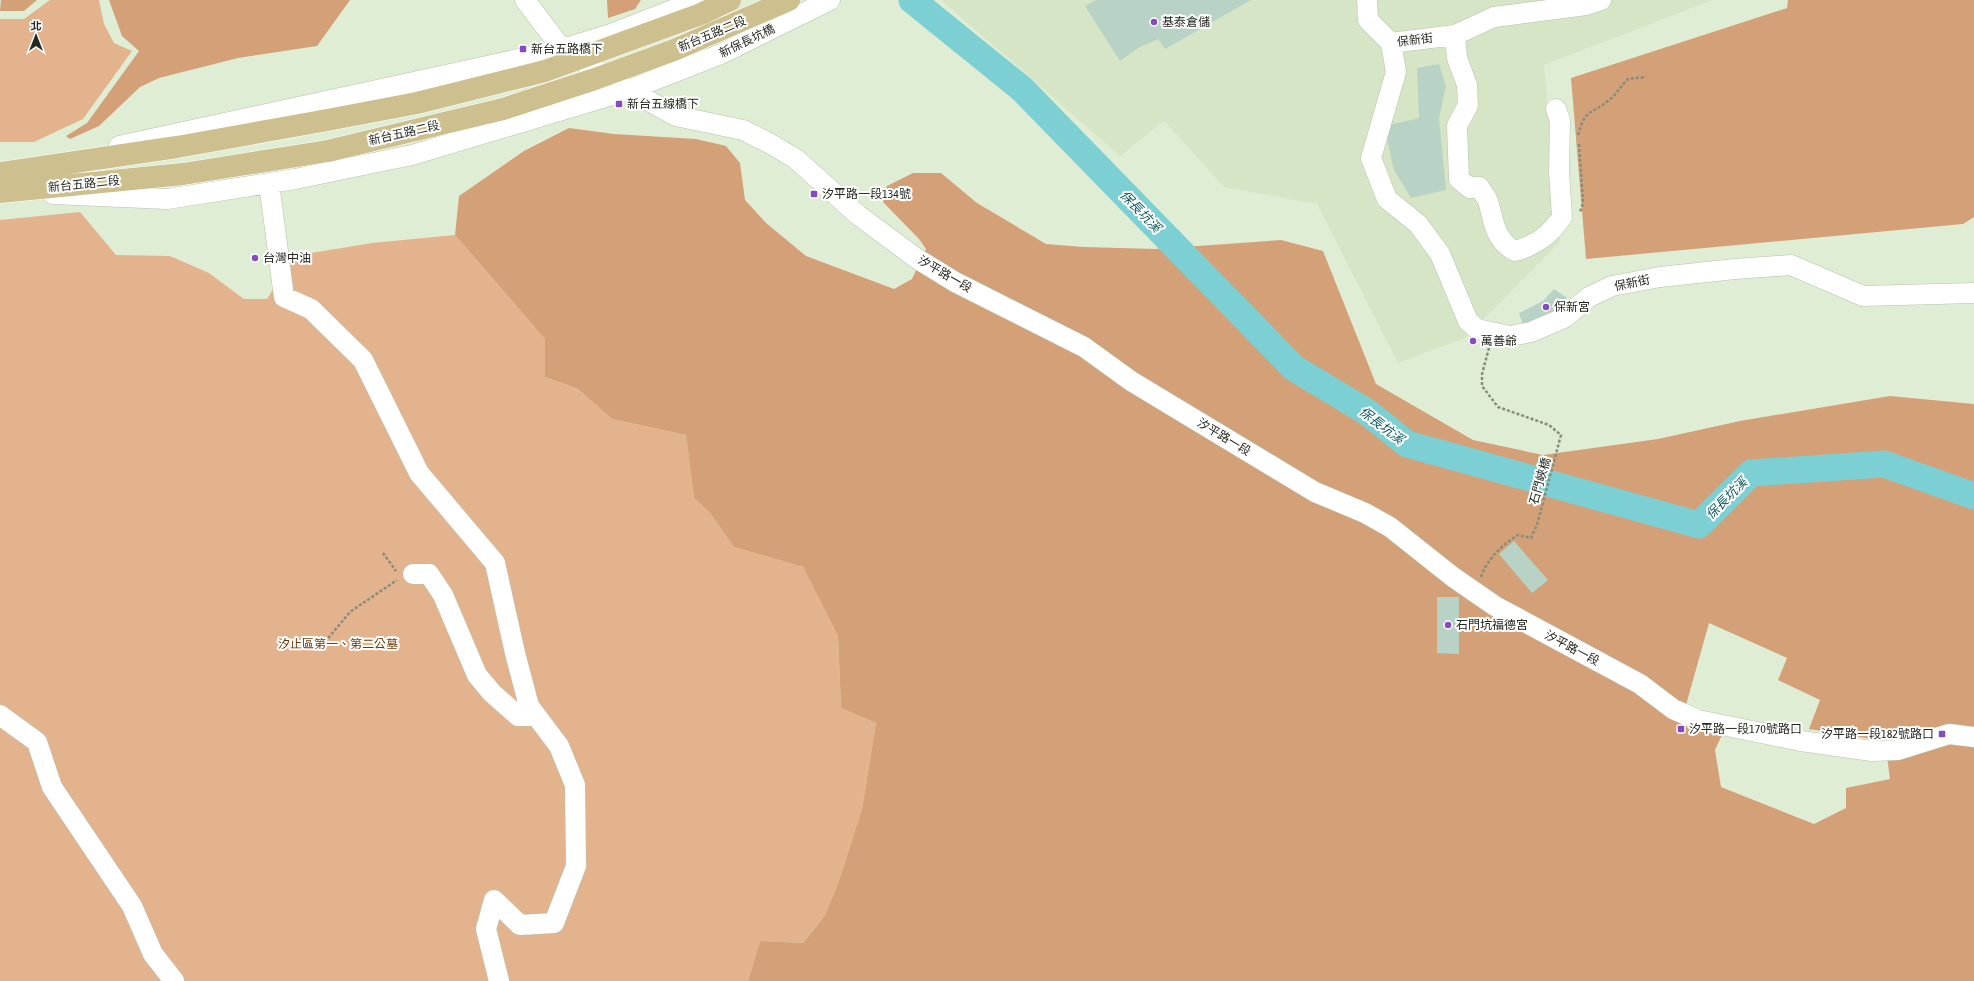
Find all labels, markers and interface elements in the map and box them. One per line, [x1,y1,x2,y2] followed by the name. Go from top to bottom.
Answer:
[676,13,748,55] street label: 新台五路二段
[1162,15,1210,29] place label: 基泰倉儲
[16,16,56,56] north arrow
[1149,17,1159,27] marker: 基泰倉儲
[31,20,42,32] text: 北
[717,22,777,60] street label: 新保長坑橋
[1396,31,1434,49] street label: 保新街
[531,42,603,56] place label: 新台五路橋下
[518,44,528,54] marker: 新台五路橋下
[627,97,699,111] place label: 新台五線橋下
[614,99,624,109] marker: 新台五線橋下
[367,118,441,148] street label: 新台五路二段
[47,173,121,195] street label: 新台五路二段
[822,187,911,201] place label: 汐平路一段134號
[1117,187,1165,237] water label: 保長坑溪
[809,189,819,199] marker: 汐平路一段134號
[263,251,311,265] place label: 台灣中油
[250,253,260,263] marker: 台灣中油
[916,253,974,295] street label: 汐平路一段
[1613,272,1651,294] street label: 保新街
[1554,300,1590,314] place label: 保新宮
[1541,302,1551,312] marker: 保新宮
[1481,334,1517,348] place label: 萬善爺
[1468,336,1478,346] marker: 萬善爺
[1356,404,1409,448] water label: 保長坑溪
[1195,416,1253,458] street label: 汐平路一段
[1527,456,1553,506] street label: 石門峽橋
[1703,473,1751,522] water label: 保長坑溪
[1456,618,1528,632] place label: 石門坑福德宮
[1443,620,1453,630] marker: 石門坑福德宮
[1542,628,1602,668] street label: 汐平路一段
[278,637,398,651] park label: 汐止區第一、第二公墓
[1689,722,1802,736] place label: 汐平路一段170號路口
[1676,724,1686,734] marker: 汐平路一段170號路口
[1821,727,1934,741] place label: 汐平路一段182號路口
[1937,729,1947,739] marker: 汐平路一段182號路口

